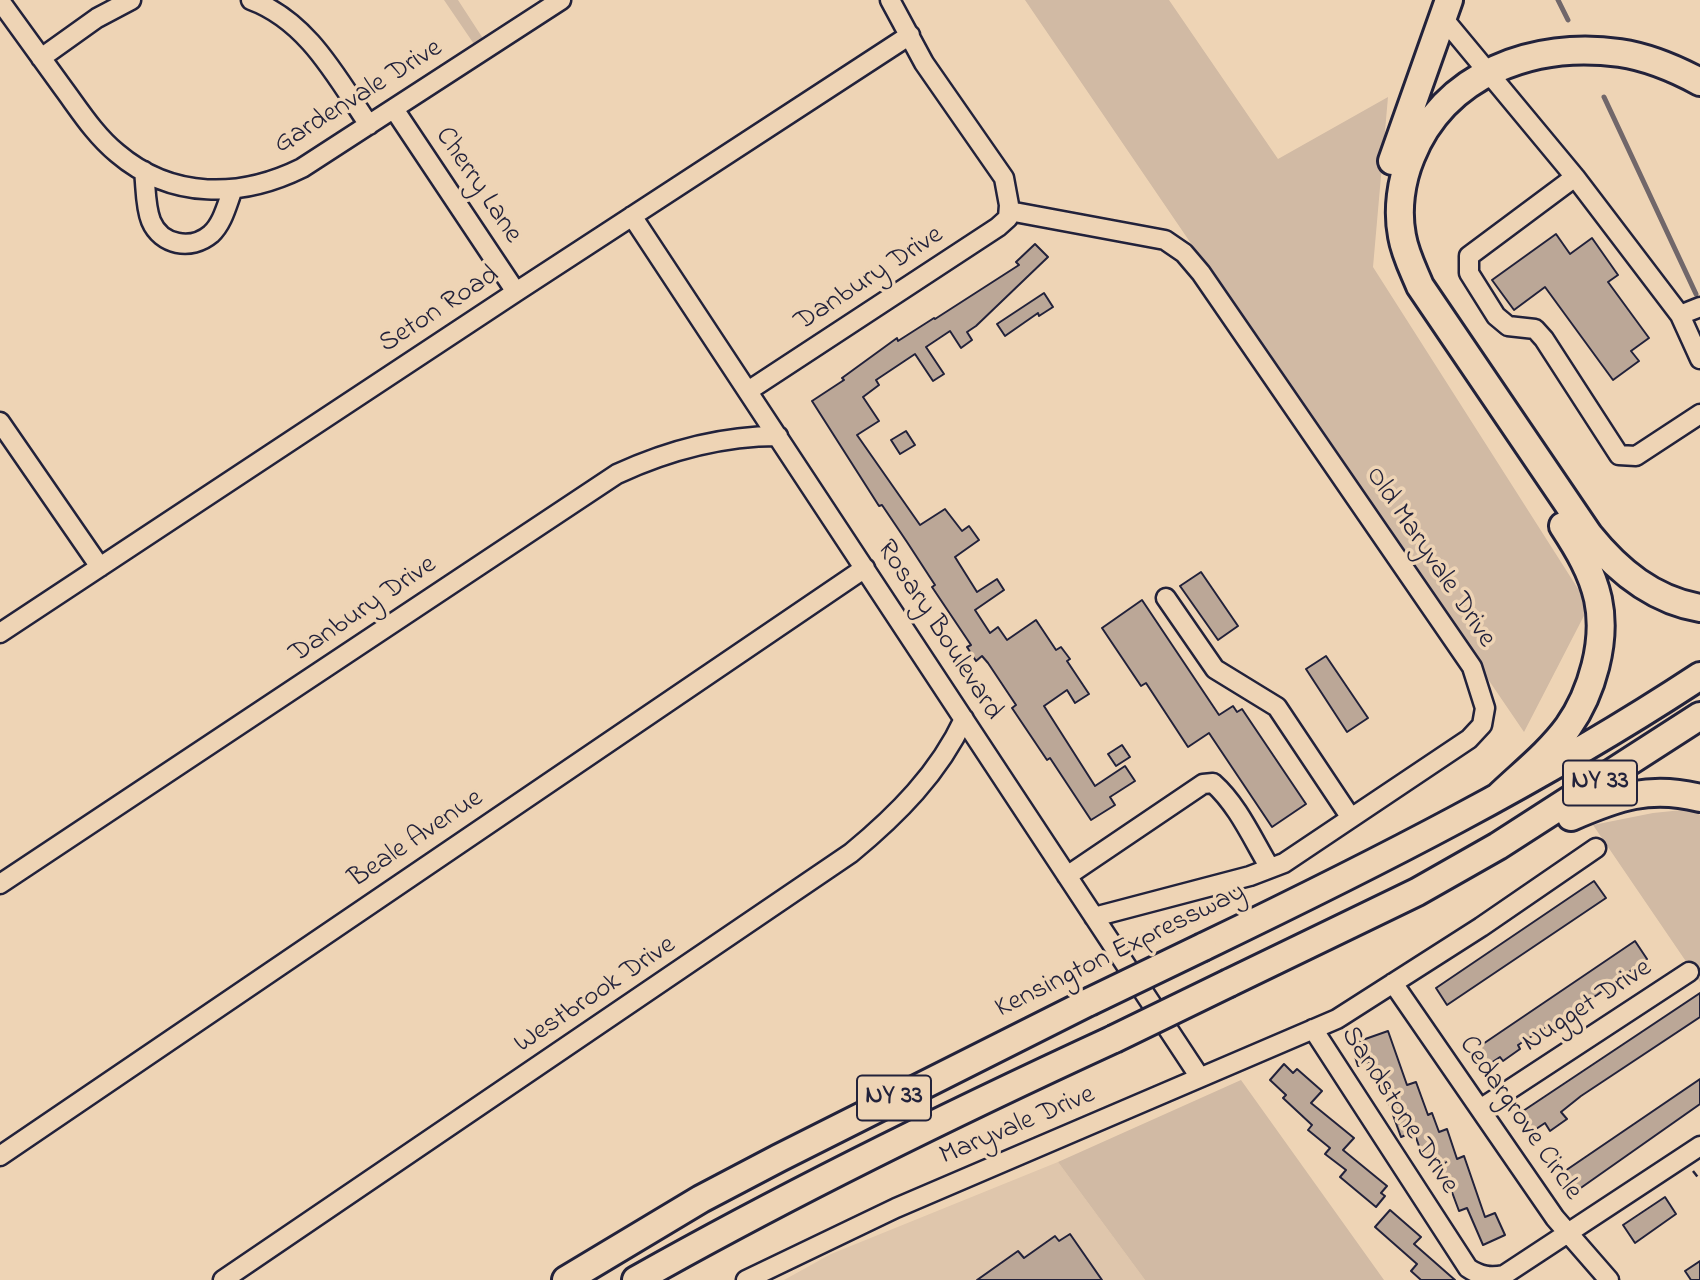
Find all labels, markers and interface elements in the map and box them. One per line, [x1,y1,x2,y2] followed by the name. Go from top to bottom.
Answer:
[269,33,449,163] street label: Gardenvale Drive
[426,121,528,251] street label: Cherry Lane
[790,220,950,340] street label: Danbury Drive
[374,260,506,362] street label: Seton Road
[1356,461,1502,655] street label: Old Maryvale Drive
[867,535,1009,727] street label: Rosary Boulevard
[284,550,444,672] street label: Danbury Drive
[1563,761,1637,806] road number: NY 33
[344,783,490,897] street label: Beale Avenue
[991,877,1251,1027] street label: Kensington Expressway
[509,930,683,1062] street label: Westbrook Drive
[1517,953,1659,1061] street label: Nugget Drive
[1331,1021,1465,1201] street label: Sandstone Drive
[1450,1030,1588,1208] street label: Cedargrove Circle
[857,1076,931,1120] road number: NY 33
[935,1079,1101,1175] street label: Maryvale Drive

